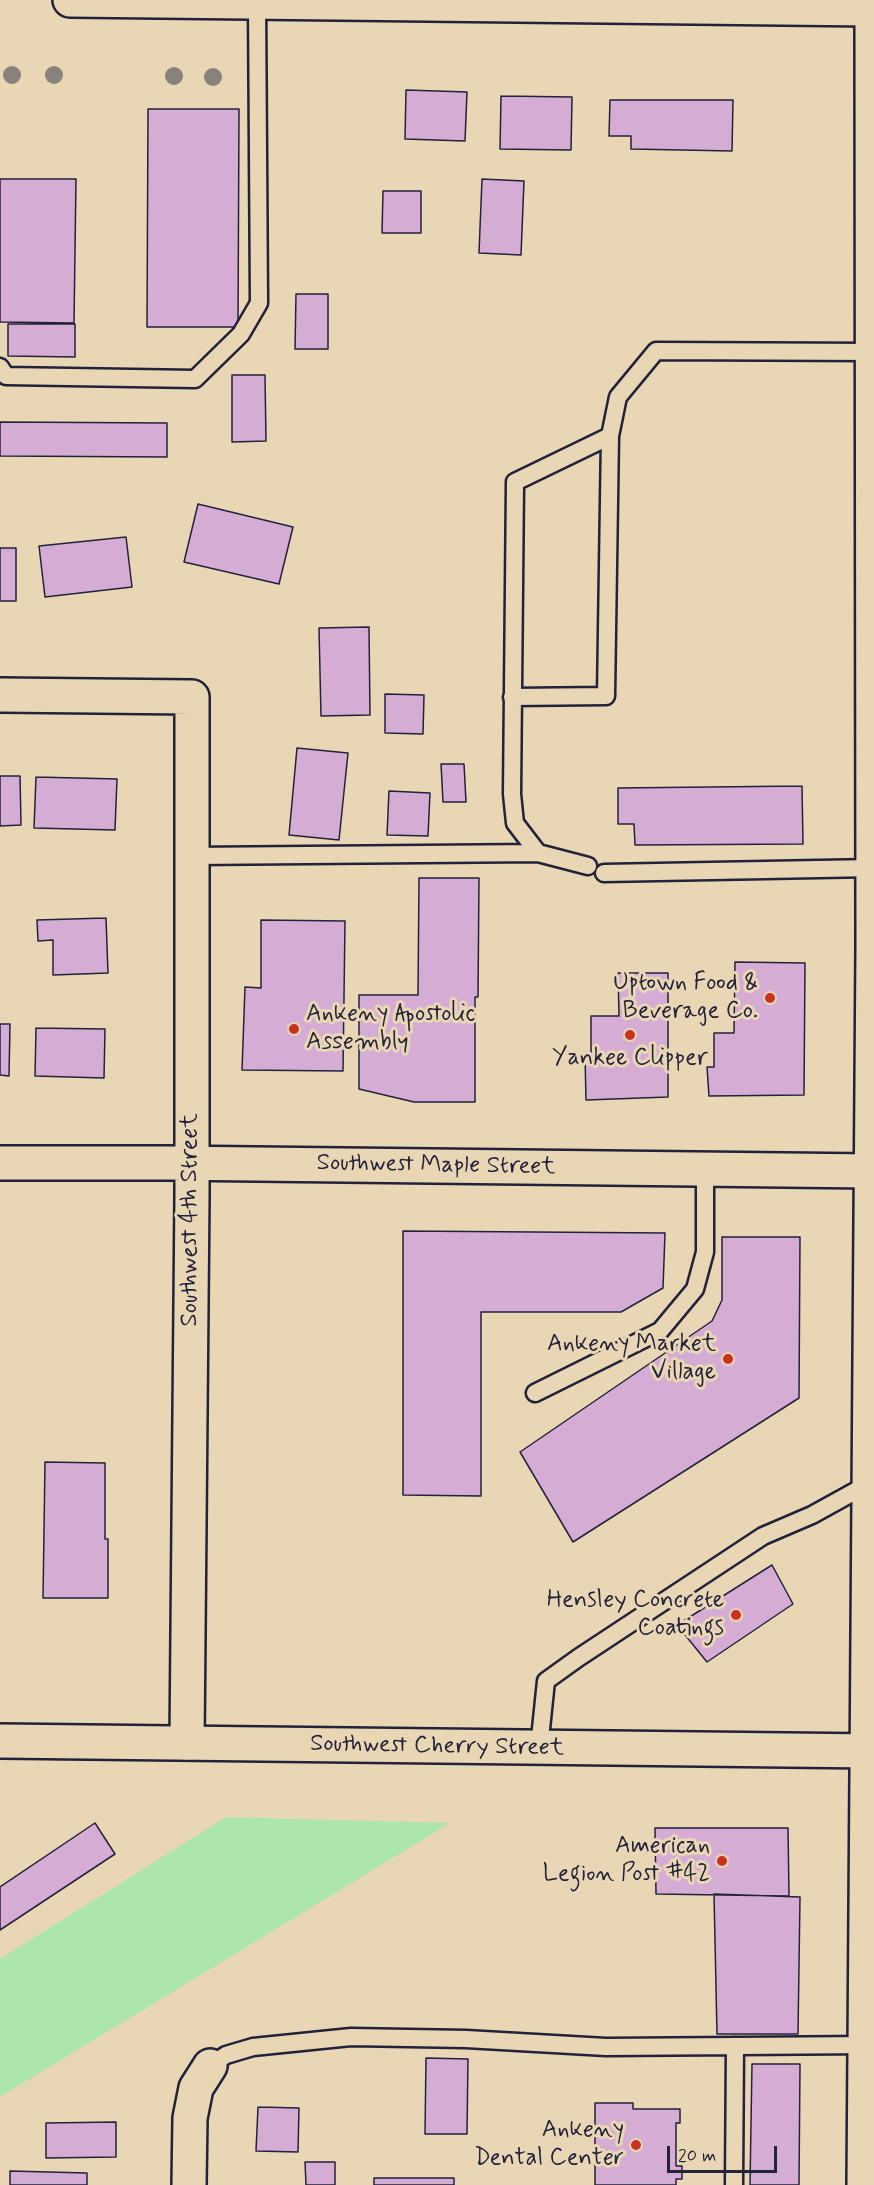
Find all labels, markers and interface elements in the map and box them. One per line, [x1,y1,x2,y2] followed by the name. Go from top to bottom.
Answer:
[613,970,758,1026] place label: Uptown Food & Beverage Co.
[763,991,777,1005] marker: Uptown Food & Beverage Co.
[306,1001,475,1057] place label: Ankeny Apostolic Assembly
[287,1022,301,1036] marker: Ankeny Apostolic Assembly
[623,1028,637,1042] marker: Yankee Clipper
[552,1045,708,1073] place label: Yankee Clipper
[177,1114,205,1326] street label: Southwest 4th Street
[316,1150,556,1182] street label: Southwest Maple Street
[547,1331,716,1387] place label: Ankeny Market Village
[721,1352,735,1366] marker: Ankeny Market Village
[547,1587,724,1643] place label: Hensley Concrete Coatings
[729,1608,743,1622] marker: Hensley Concrete Coatings
[310,1730,564,1764] street label: Southwest Cherry Street
[543,1833,710,1889] place label: American Legion Post #42
[715,1854,729,1868] marker: American Legion Post #42
[474,2117,624,2173] place label: Ankeny Dental Center
[670,2134,780,2172] scale bar
[629,2138,643,2152] marker: Ankeny Dental Center
[678,2144,716,2168] text: 20 m

